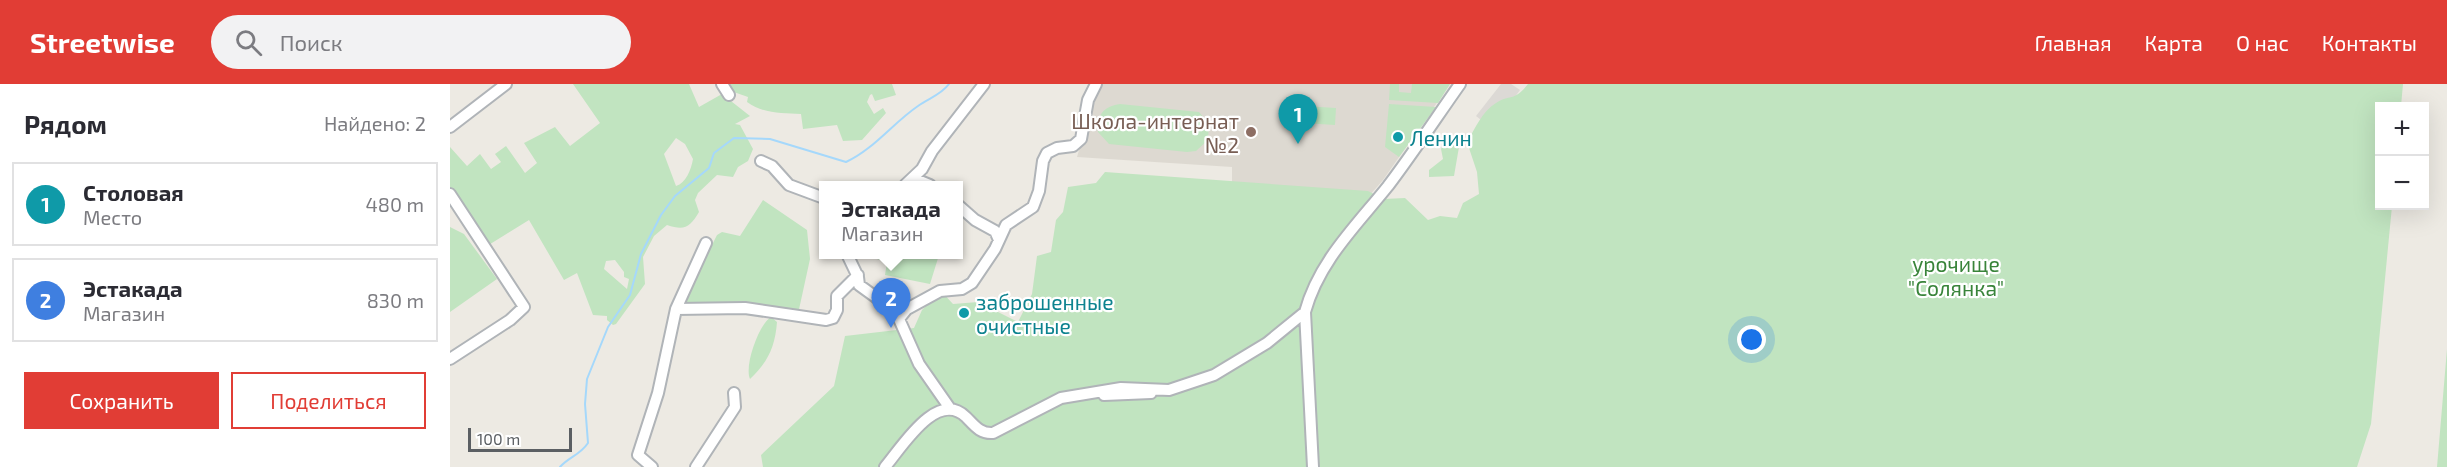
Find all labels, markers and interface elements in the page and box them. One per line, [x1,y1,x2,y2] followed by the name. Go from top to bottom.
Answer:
[211,15,631,69] search box
[30,25,175,59] text: Streetwise
[232,26,265,59] icon: search
[280,29,343,55] text: Поиск
[2035,30,2112,55] text: Главная
[2145,30,2203,55] text: Карта
[2236,30,2289,55] text: О нас
[2322,30,2417,55] text: Контакты
[1278,94,1318,144] pin: 1
[2375,102,2429,210] map controls
[2375,102,2429,156] button: +
[24,108,107,139] text: Рядом
[1071,108,1239,157] place label: Школа-интернат №2
[324,111,426,135] text: Найдено: 2
[1244,125,1258,139] marker: Школа-интернат №2
[1410,125,1472,150] place label: Ленин
[1391,130,1405,144] marker: Ленин
[2375,156,2429,210] button: −
[83,179,184,205] text: Столовая
[819,181,963,259] popup
[41,192,50,216] text: 1
[366,192,424,216] text: 480 m
[841,195,941,221] text: Эстакада
[83,205,142,229] text: Место
[841,221,923,245] text: Магазин
[1908,251,2004,300] park label: урочище "Солянка"
[83,275,183,301] text: Эстакада
[872,278,910,328] pin: 2
[40,288,51,312] text: 2
[367,288,424,312] text: 830 m
[976,289,1114,338] place label: заброшенные очистные
[83,301,165,325] text: Магазин
[957,306,971,320] marker: заброшенные очистные
[1737,325,1766,354] your location
[24,372,219,429] button: Сохранить
[231,372,426,429] button: Поделиться
[468,425,572,452] scale bar
[477,429,520,448] text: 100 m

